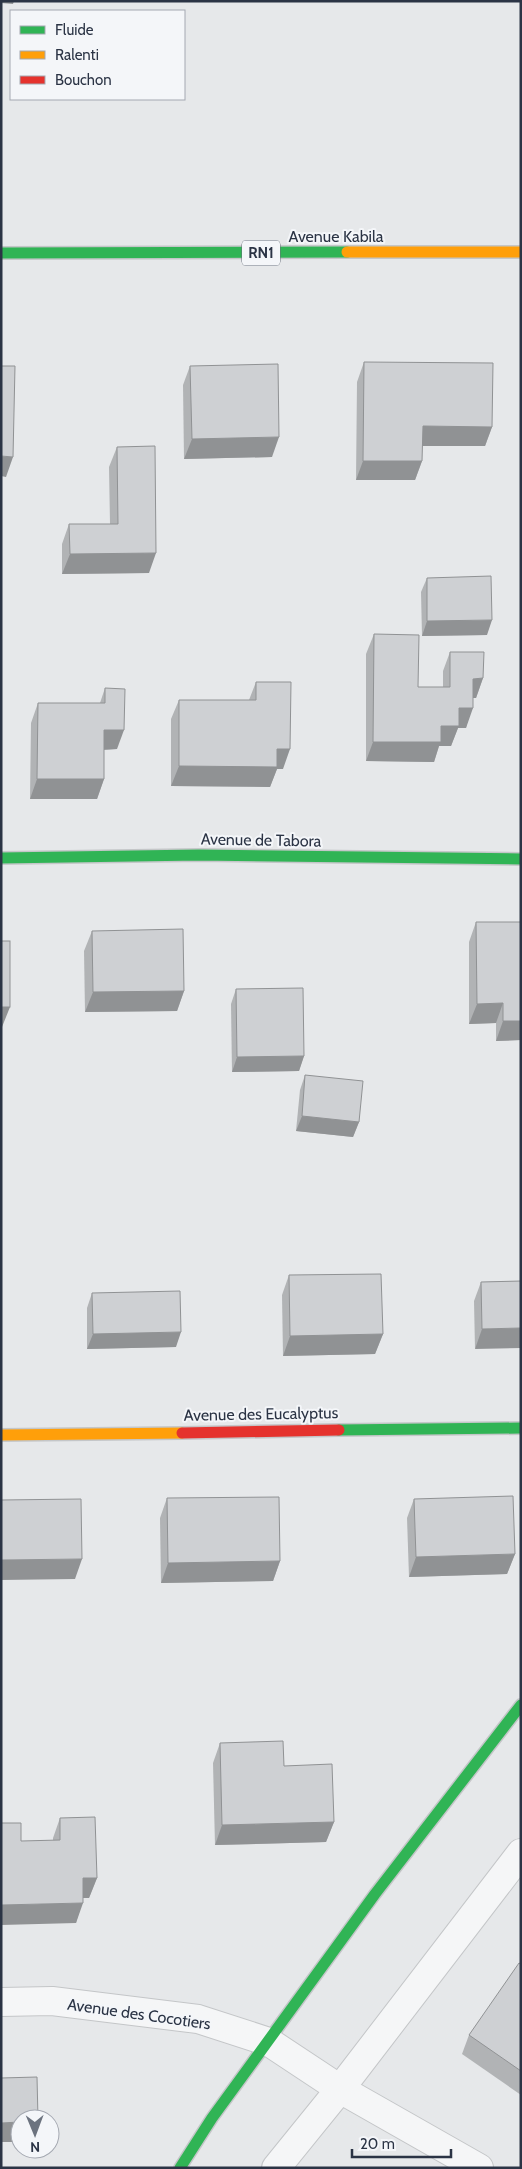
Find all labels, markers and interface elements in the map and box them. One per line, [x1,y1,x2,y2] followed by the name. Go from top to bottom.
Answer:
[10,10,185,100] legend
[55,21,94,39] text: Fluide
[55,46,99,64] text: Ralenti
[55,71,112,89] text: Bouchon
[289,227,384,246] street label: Avenue Kabila
[242,240,280,266] road number: RN1
[201,829,322,851] street label: Avenue de Tabora
[184,1403,339,1425] street label: Avenue des Eucalyptus
[66,1995,212,2034] street label: Avenue des Cocotiers
[10,2109,60,2159] north arrow
[352,2126,451,2158] scale bar
[360,2135,395,2153] text: 20 m
[30,2138,40,2156] text: N

